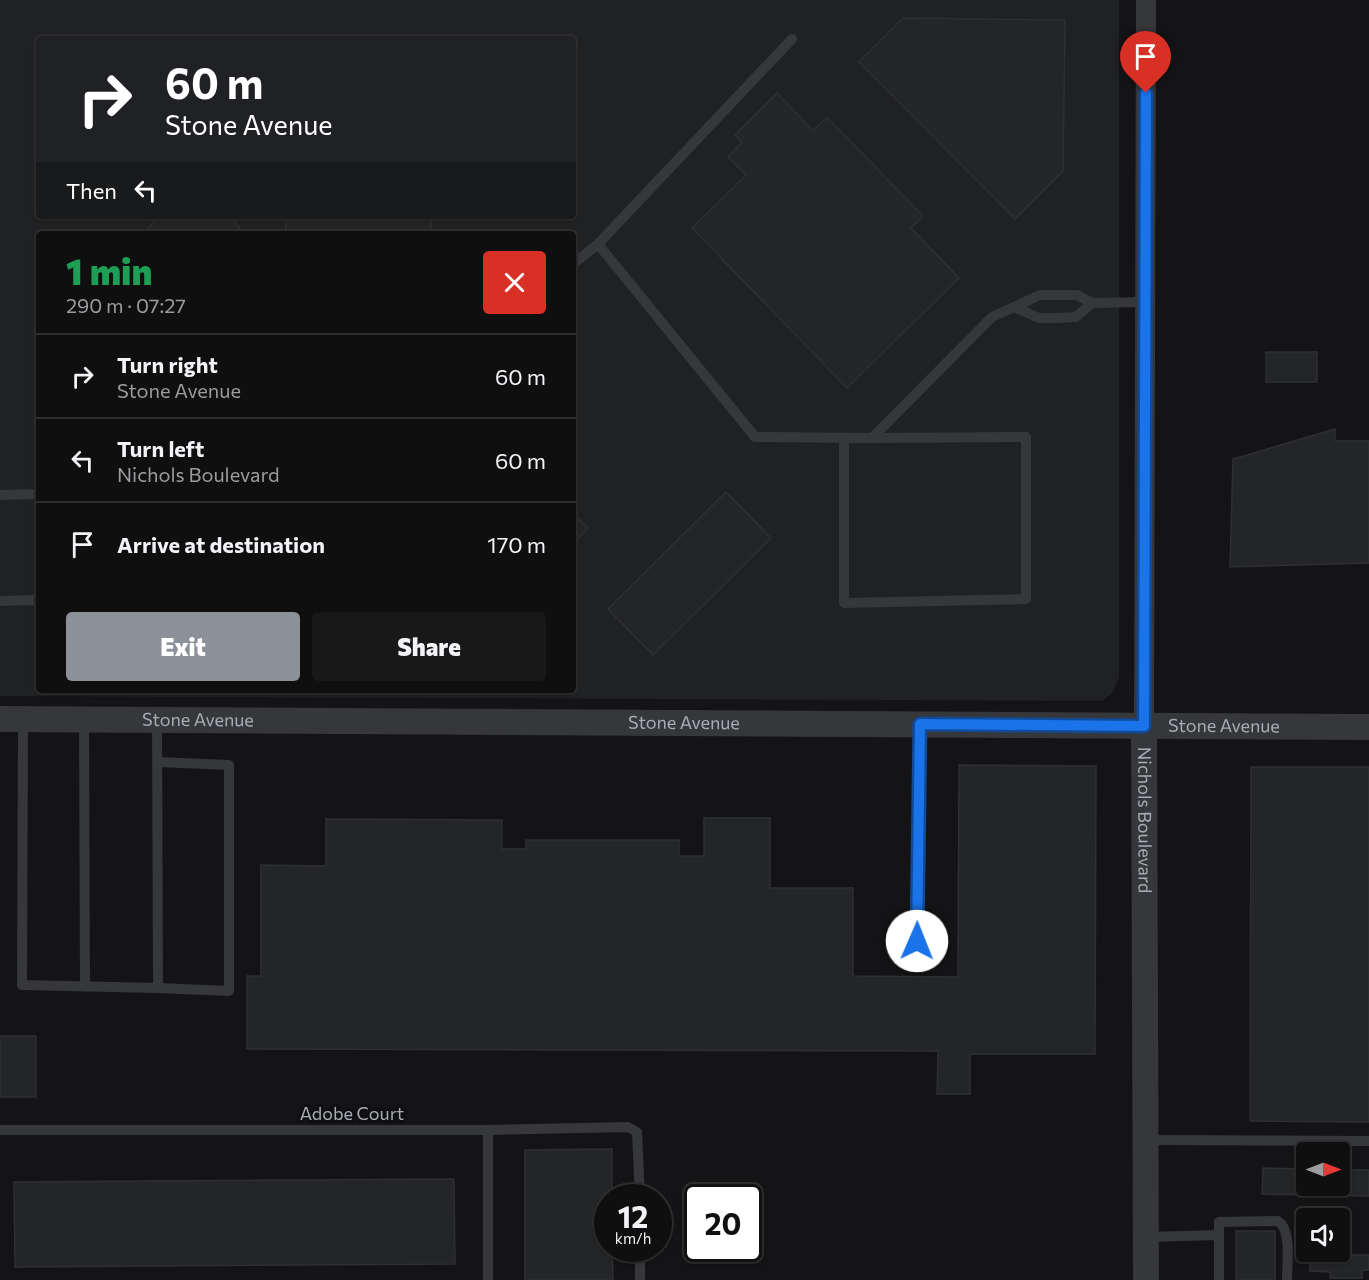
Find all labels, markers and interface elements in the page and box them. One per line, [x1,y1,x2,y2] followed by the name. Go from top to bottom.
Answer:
[1120,31,1171,93] pin
[1129,40,1162,73] icon: arrive
[165,56,264,108] text: 60 m
[66,60,144,138] icon: right
[165,108,332,141] text: Stone Avenue
[129,174,162,207] icon: left
[66,177,117,204] text: Then
[66,248,152,292] text: 1 min
[483,251,546,314] button: close
[66,293,186,317] text: 290 m · 07:27
[117,351,218,378] text: Turn right
[66,360,99,393] icon: right
[495,363,546,390] text: 60 m
[117,378,241,402] text: Stone Avenue
[117,435,204,462] text: Turn left
[66,444,99,477] icon: left
[495,447,546,474] text: 60 m
[117,462,280,486] text: Nichols Boulevard
[66,528,99,561] icon: arrive
[117,531,325,558] text: Arrive at destination
[487,531,546,558] text: 170 m
[66,612,300,681] button: Exit
[312,612,546,681] button: Share
[142,708,254,730] street label: Stone Avenue
[628,711,740,733] street label: Stone Avenue
[1168,714,1280,736] street label: Stone Avenue
[1134,747,1157,893] street label: Nichols Boulevard
[885,909,949,973] position arrow
[300,1102,404,1124] street label: Adobe Court
[1296,1142,1350,1196] north arrow
[1296,1142,1350,1262] map controls
[684,1184,762,1262] speed limit sign: 20
[618,1197,648,1234] text: 12
[1296,1208,1350,1262] button: sound
[615,1229,651,1247] text: km/h

